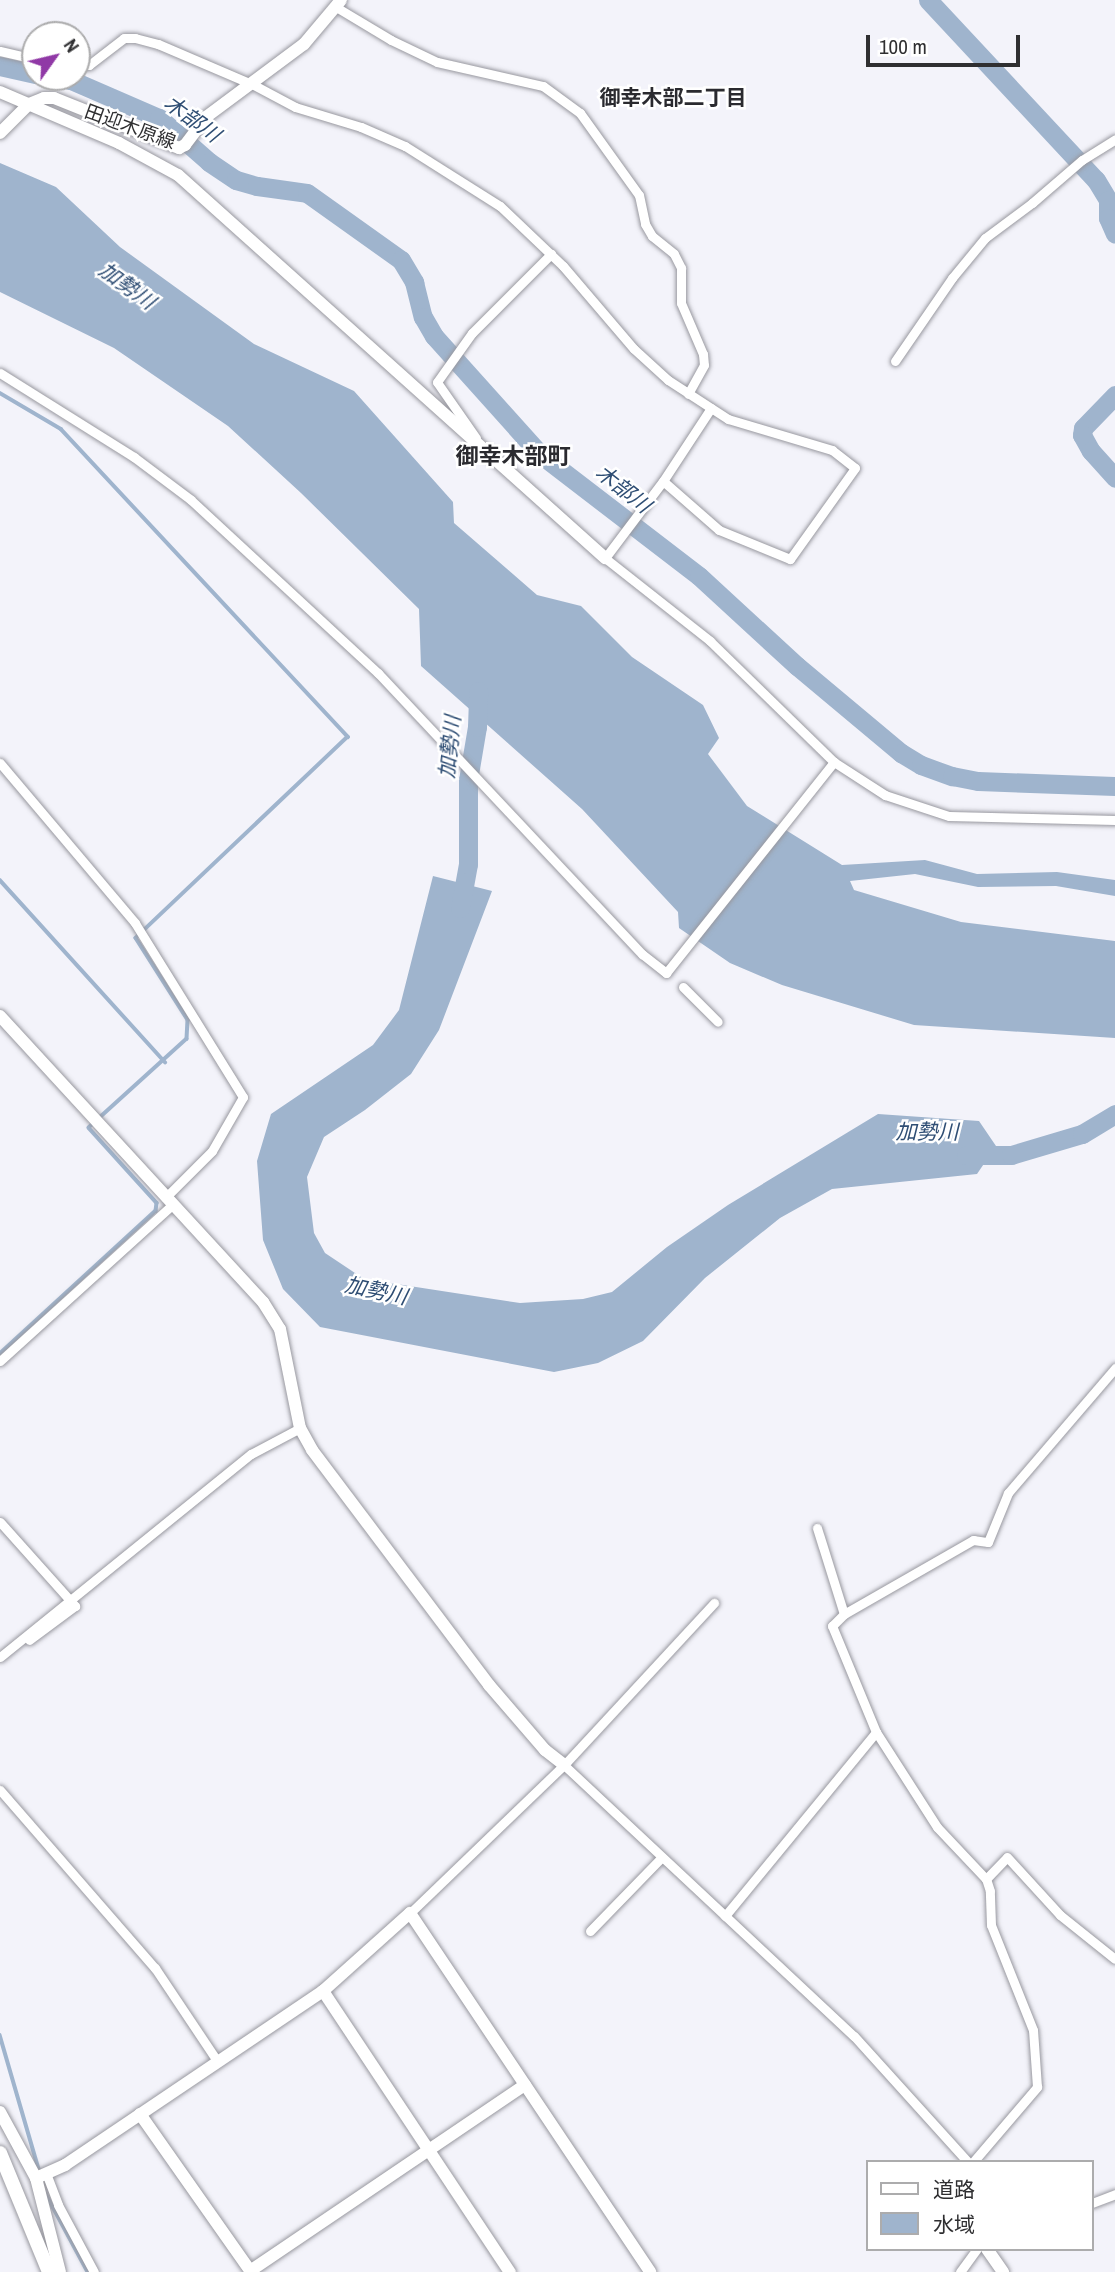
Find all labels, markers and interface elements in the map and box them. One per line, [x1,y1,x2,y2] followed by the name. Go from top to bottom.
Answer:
[21,21,91,91] north arrow
[870,21,1024,65] scale bar
[879,32,927,61] text: 100 m
[58,33,86,57] text: N
[600,85,746,111] district label: 御幸木部二丁目
[159,90,225,148] water label: 木部川
[81,100,179,154] street label: 田迎木原線
[94,257,160,315] water label: 加勢川
[456,442,570,470] district label: 御幸木部町
[590,460,656,518] water label: 木部川
[434,714,466,780] water label: 加勢川
[896,1119,958,1145] water label: 加勢川
[343,1272,409,1310] water label: 加勢川
[866,2160,1094,2251] legend
[933,2175,975,2204] text: 道路
[933,2210,975,2239] text: 水域

